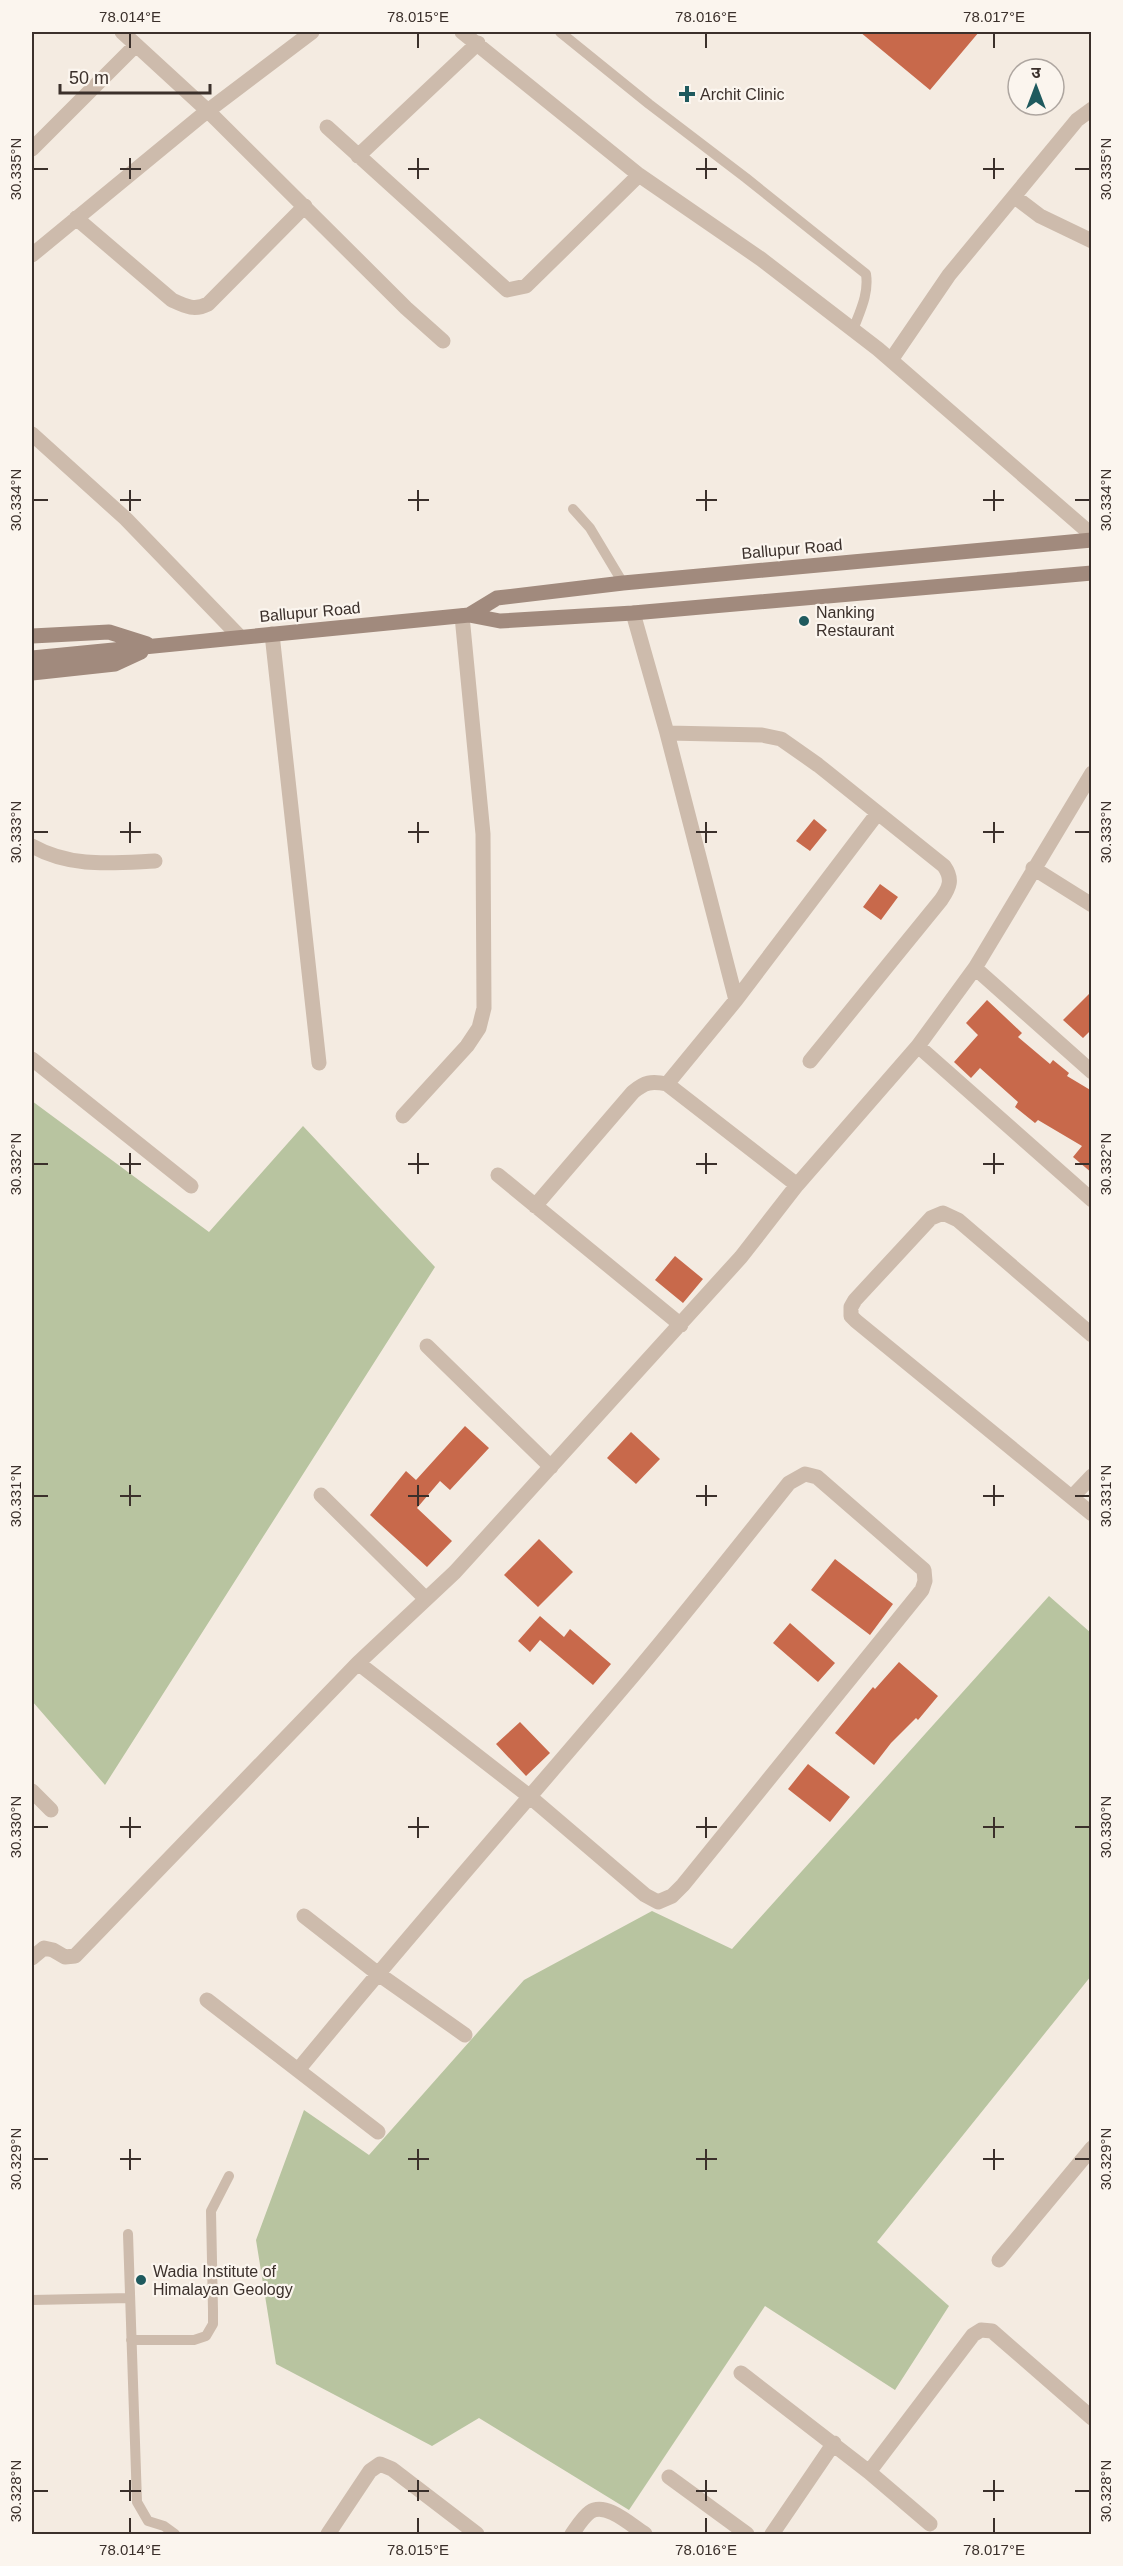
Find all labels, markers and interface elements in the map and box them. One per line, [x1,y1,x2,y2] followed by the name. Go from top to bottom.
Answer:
[99,8,161,25] text: 78.014°E
[387,8,449,25] text: 78.015°E
[675,8,737,25] text: 78.016°E
[963,8,1025,25] text: 78.017°E
[60,57,210,95] scale bar
[1006,57,1066,117] north arrow
[1031,64,1041,81] text: उ
[69,68,109,88] text: 50 m
[678,85,696,103] marker: Archit Clinic
[700,86,784,103] place label: Archit Clinic
[7,138,24,200] text: 30.335°N
[1097,138,1114,200] text: 30.335°N
[7,469,24,531] text: 30.334°N
[1097,469,1114,531] text: 30.334°N
[741,536,843,562] street label: Ballupur Road
[259,599,361,625] street label: Ballupur Road
[816,604,895,639] place label: Nanking Restaurant
[797,614,811,628] marker: Nanking Restaurant
[7,801,24,863] text: 30.333°N
[1097,801,1114,863] text: 30.333°N
[7,1133,24,1195] text: 30.332°N
[1097,1133,1114,1195] text: 30.332°N
[7,1465,24,1527] text: 30.331°N
[1097,1465,1114,1527] text: 30.331°N
[7,1796,24,1858] text: 30.330°N
[1097,1796,1114,1858] text: 30.330°N
[7,2128,24,2190] text: 30.329°N
[1097,2128,1114,2190] text: 30.329°N
[153,2263,293,2298] place label: Wadia Institute of Himalayan Geology
[134,2273,148,2287] marker: Wadia Institute of Himalayan Geology
[7,2460,24,2522] text: 30.328°N
[1097,2460,1114,2522] text: 30.328°N
[99,2541,161,2558] text: 78.014°E
[387,2541,449,2558] text: 78.015°E
[675,2541,737,2558] text: 78.016°E
[963,2541,1025,2558] text: 78.017°E

